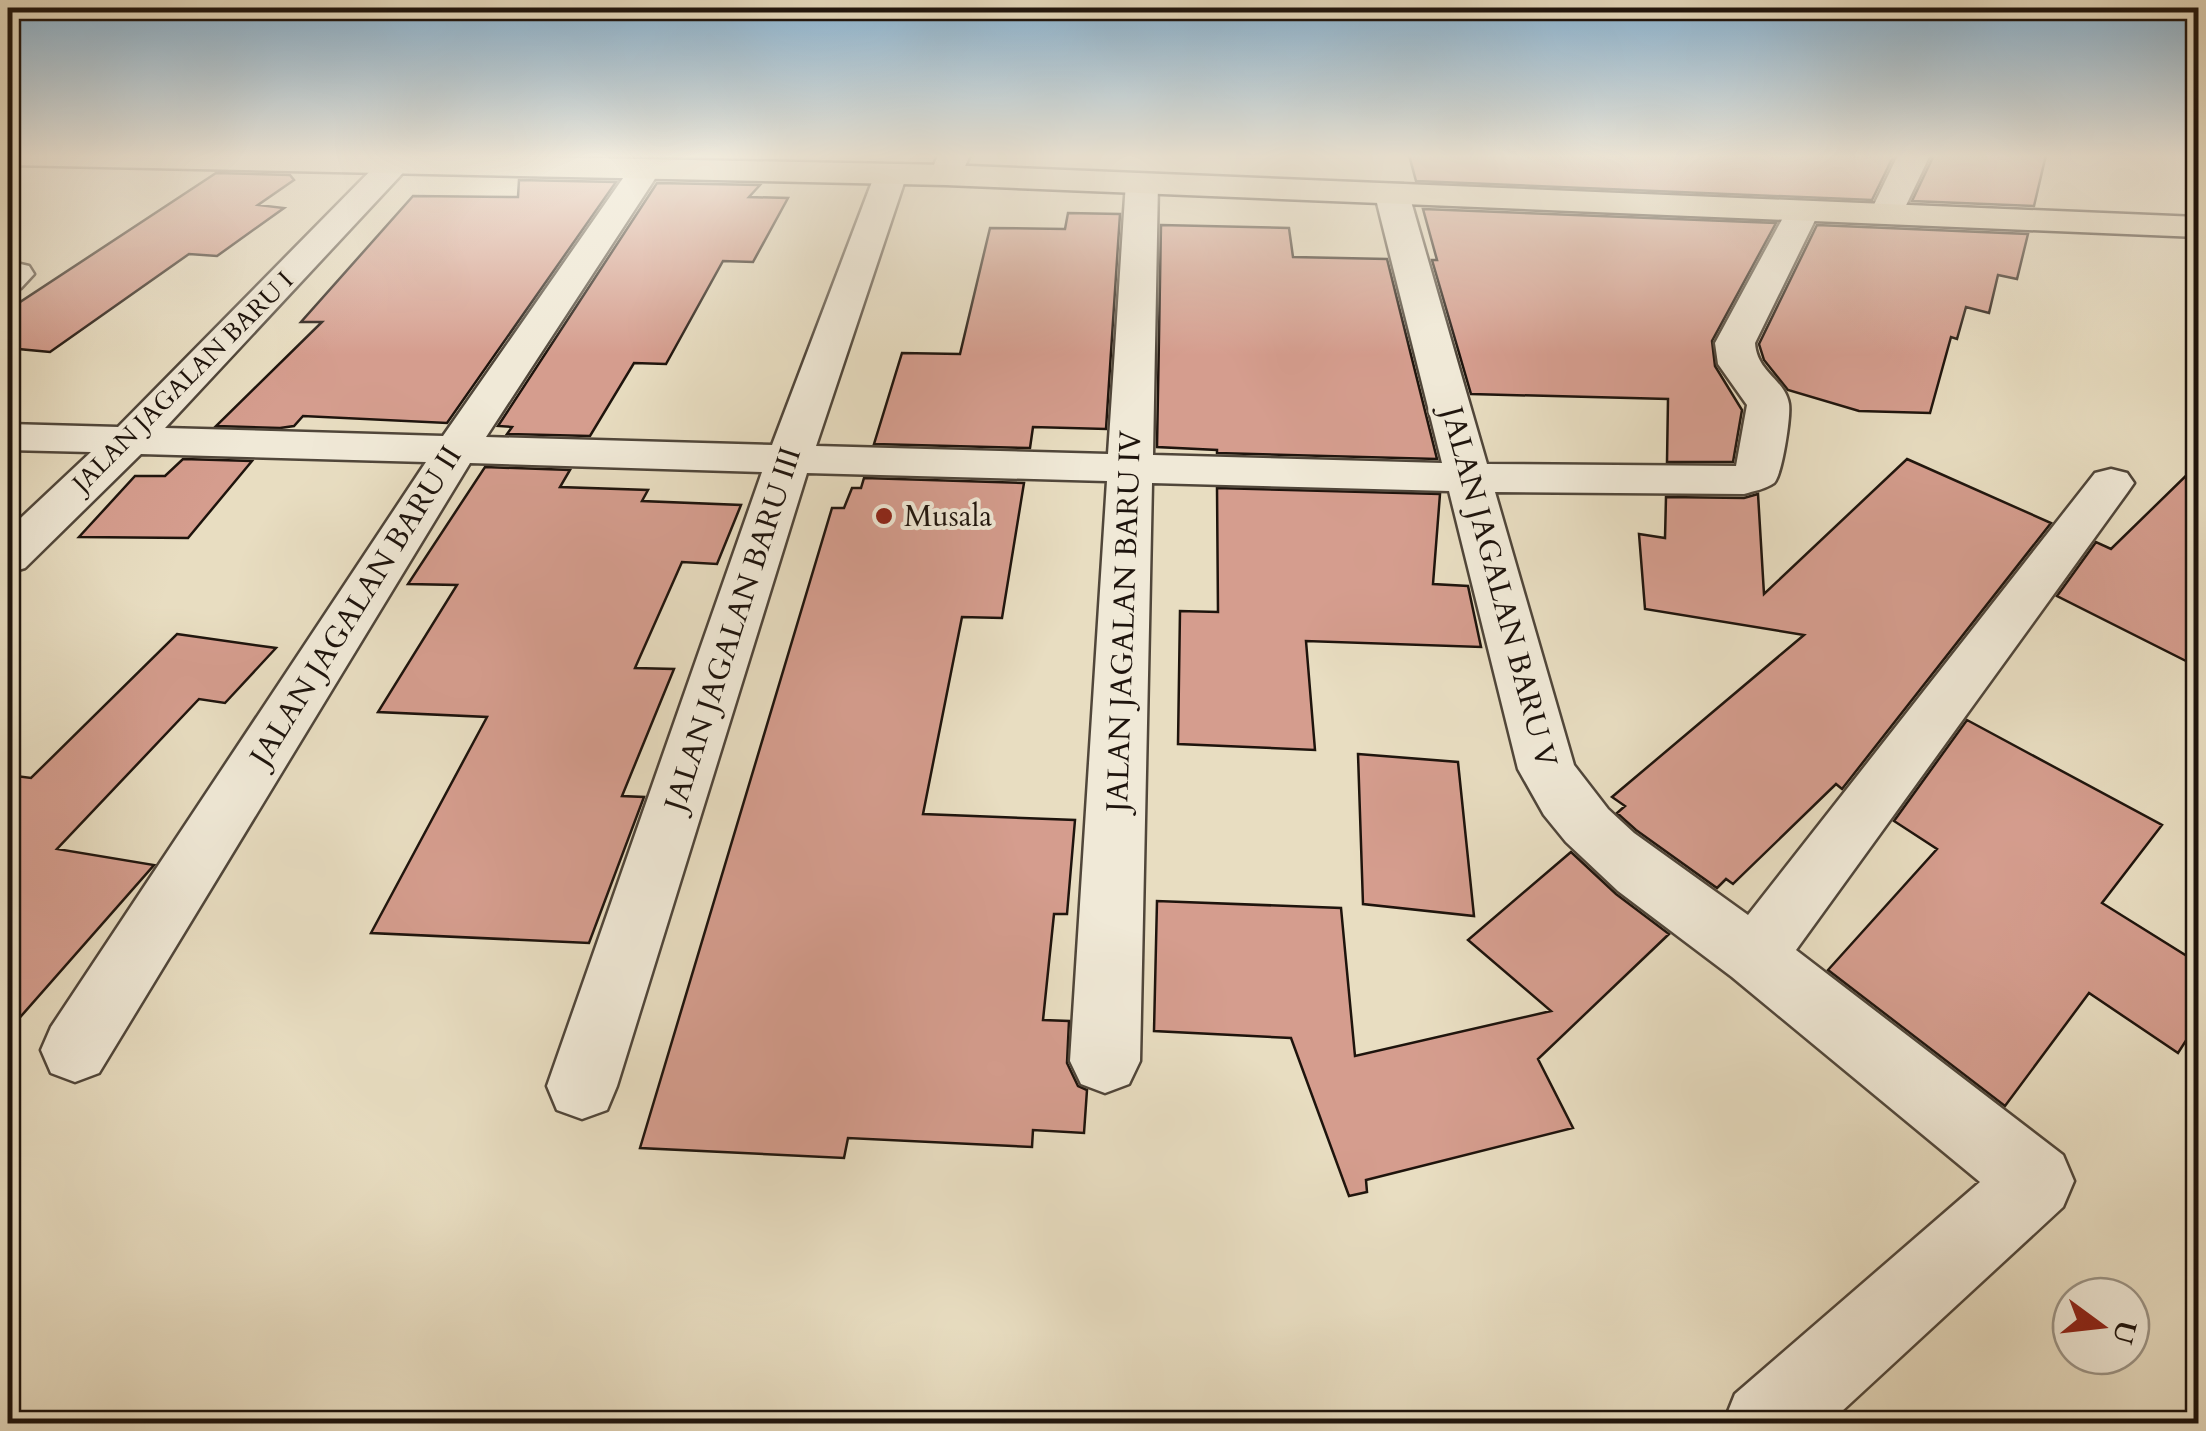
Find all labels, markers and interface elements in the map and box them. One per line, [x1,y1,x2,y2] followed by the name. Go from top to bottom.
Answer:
[62,264,301,503] street label: JALAN JAGALAN BARU I
[1430,398,1567,772] street label: JALAN JAGALAN BARU V
[1097,430,1151,816] street label: JALAN JAGALAN BARU IV
[238,438,471,777] street label: JALAN JAGALAN BARU II
[654,442,811,820] street label: JALAN JAGALAN BARU III
[904,496,992,537] place label: Musala
[873,505,895,527] marker: Musala
[2051,1276,2151,1376] north arrow
[2103,1316,2145,1348] text: U

